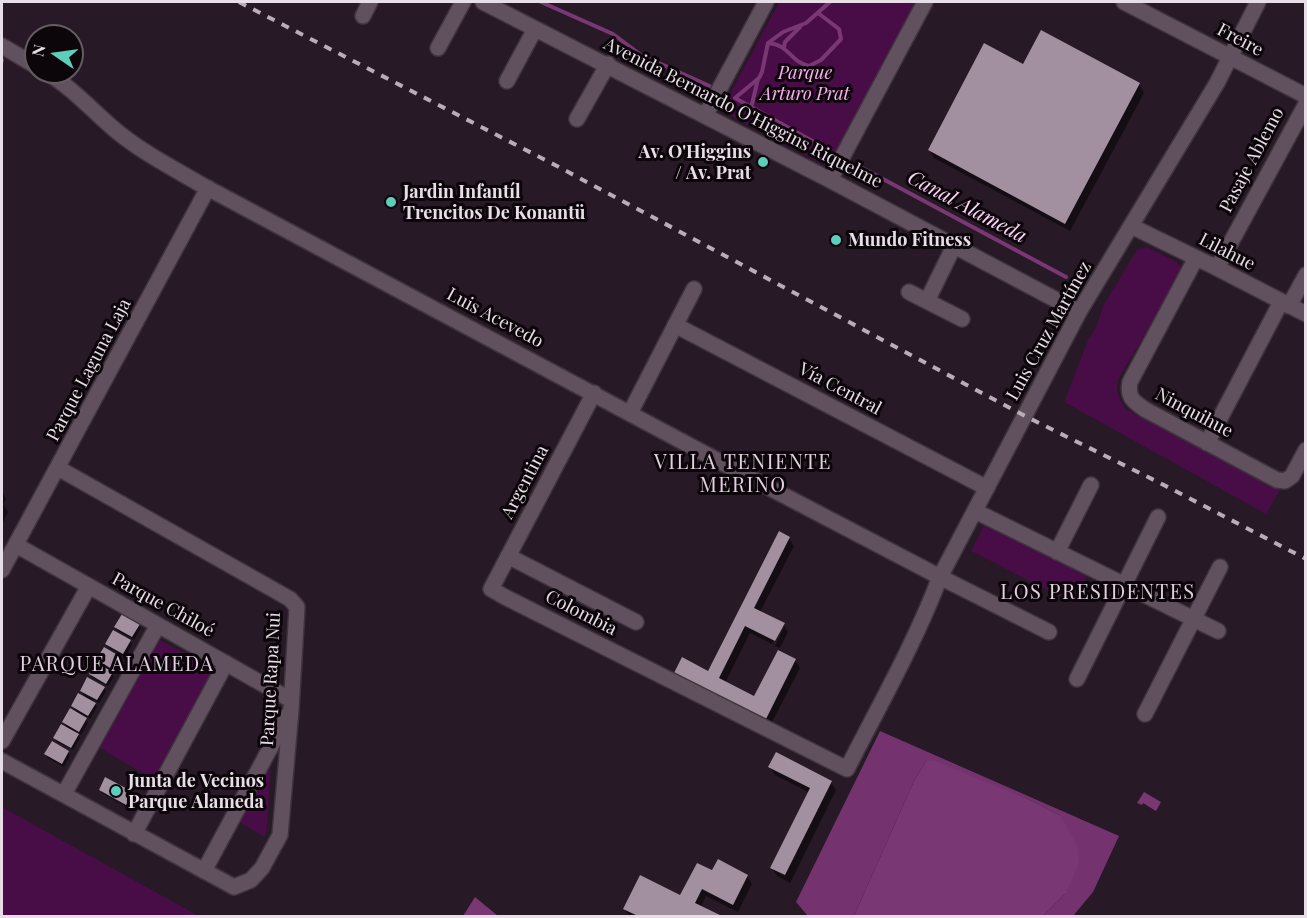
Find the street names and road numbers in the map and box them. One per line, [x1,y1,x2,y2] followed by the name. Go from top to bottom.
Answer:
[1213,19,1267,61] street label: Freire
[600,33,886,193] street label: Avenida Bernardo O'Higgins Riquelme
[1215,104,1289,216] street label: Pasaje Ablemo
[1195,229,1259,275] street label: Lilahue
[1002,258,1096,404] street label: Luis Cruz Martínez
[443,284,547,352] street label: Luis Acevedo
[42,295,136,445] street label: Parque Laguna Laja
[795,358,885,420] street label: Vía Central
[1152,384,1236,442] street label: Ninquihue
[497,442,553,522] street label: Argentina
[108,568,218,642] street label: Parque Chiloé
[542,586,620,640] street label: Colombia
[257,612,285,746] street label: Parque Rapa Nui

